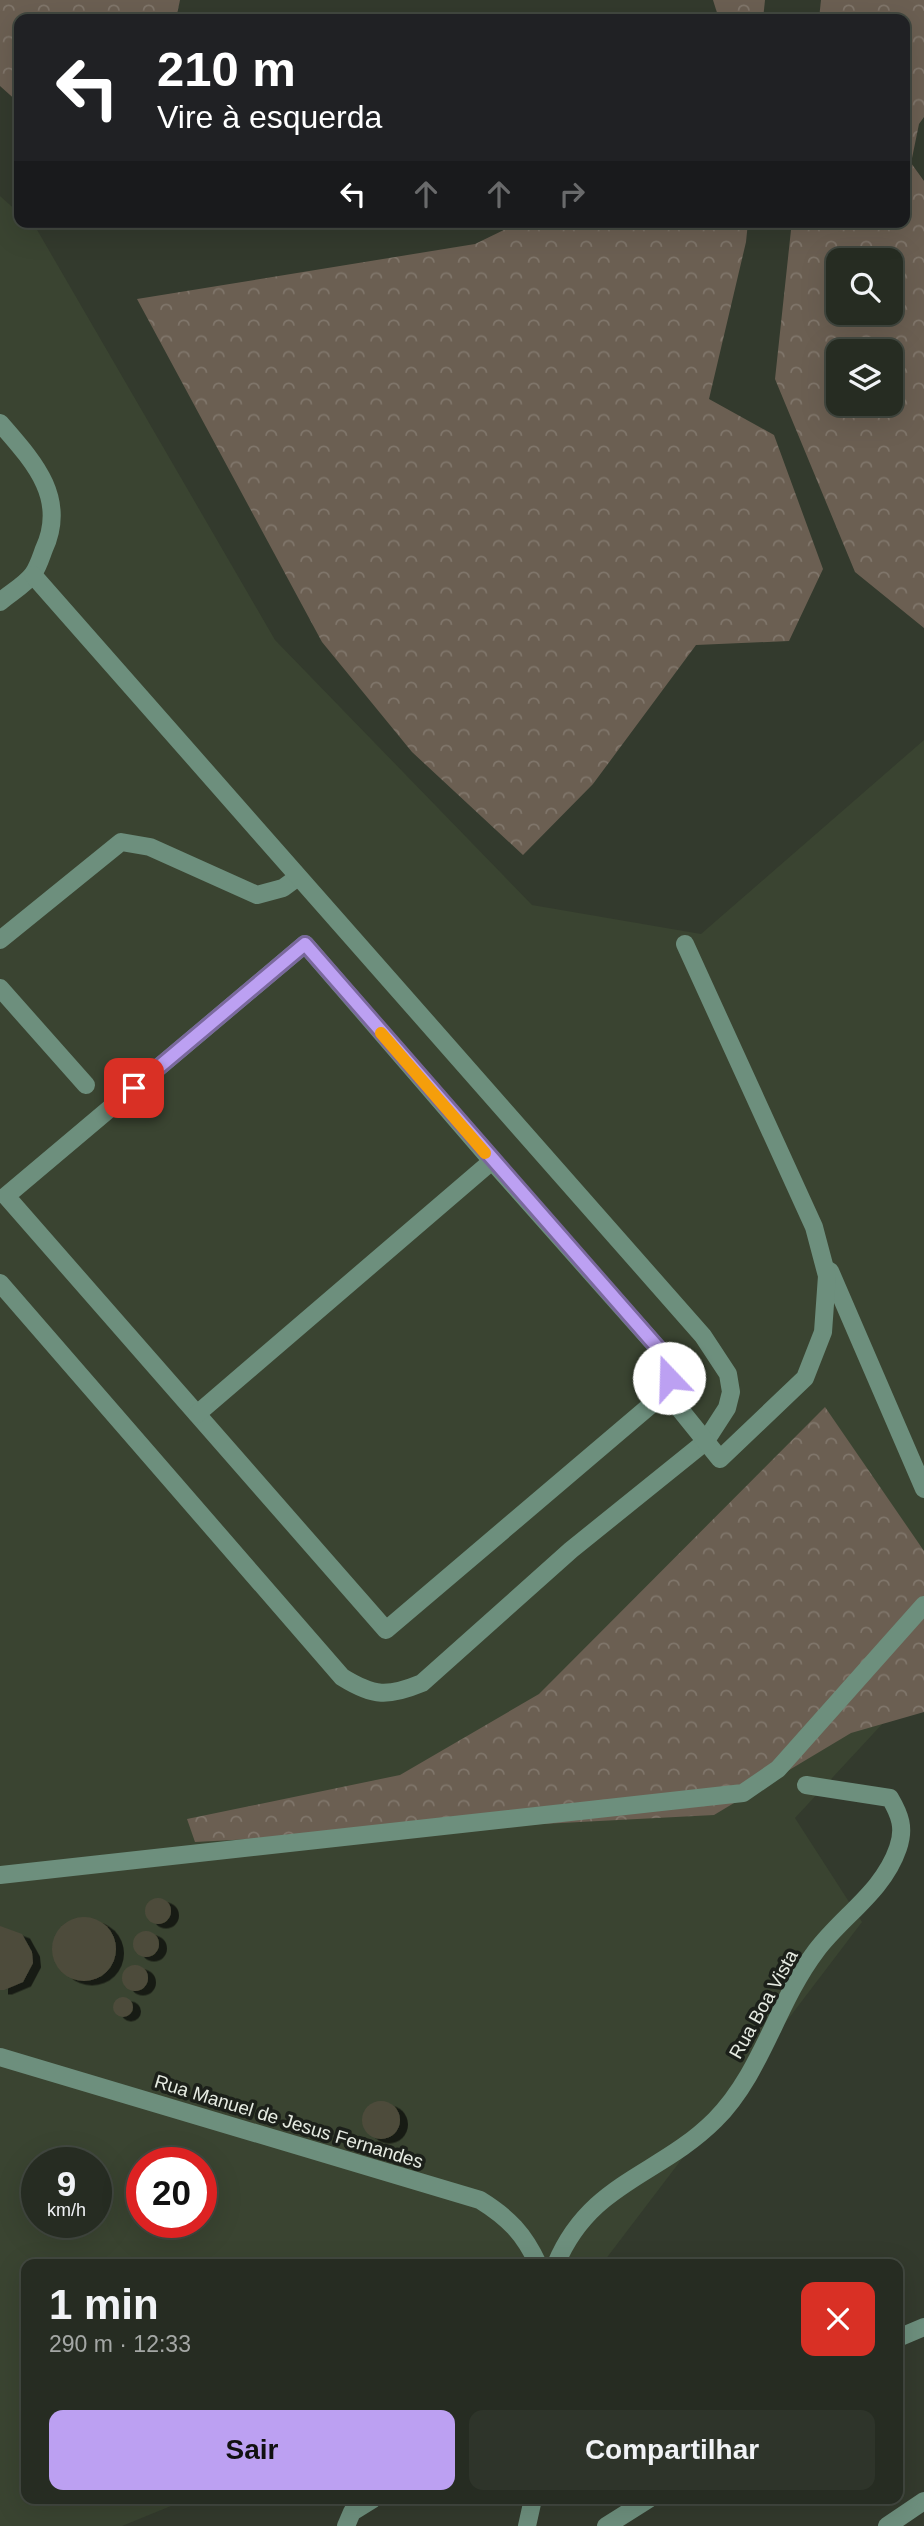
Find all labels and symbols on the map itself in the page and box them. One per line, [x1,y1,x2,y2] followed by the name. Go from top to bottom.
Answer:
[104,1058,164,1118] pin
[632,1341,706,1415] position arrow
[725,1946,802,2062] street label: Rua Boa Vista
[152,2071,426,2172] street label: Rua Manuel de Jesus Fernandes
[126,2147,217,2238] speed limit sign: 20

